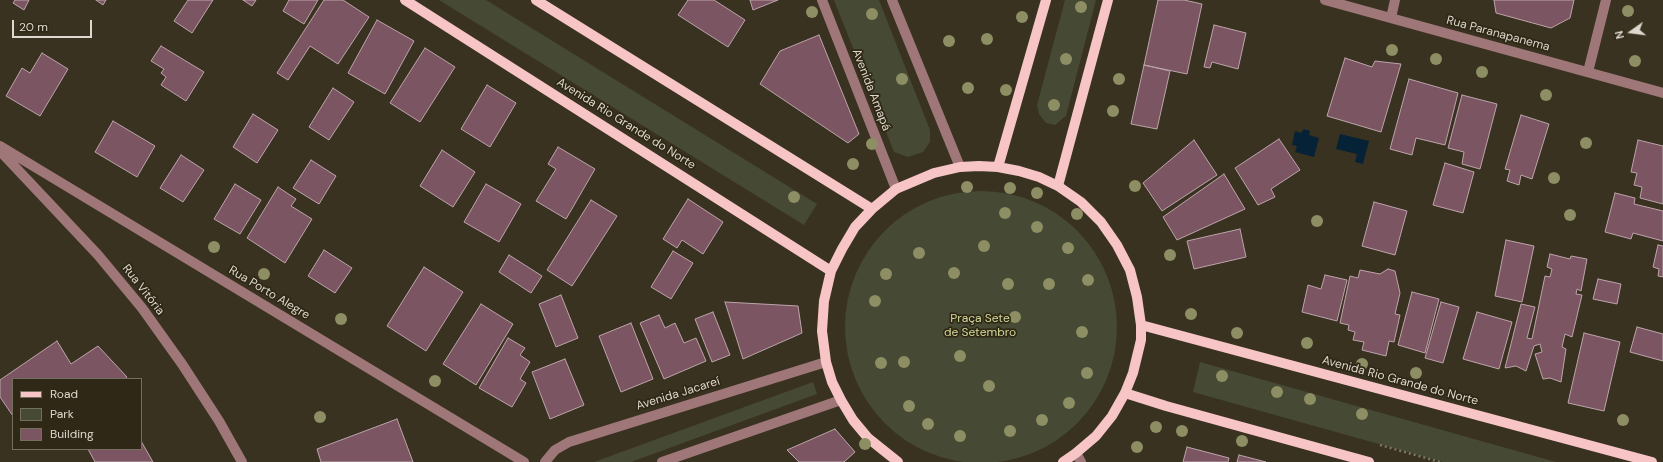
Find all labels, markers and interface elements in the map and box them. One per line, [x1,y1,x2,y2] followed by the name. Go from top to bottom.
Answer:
[14,12,94,38] scale bar
[1611,12,1651,52] north arrow
[1445,13,1551,55] street label: Rua Paranapanema
[19,19,48,35] text: 20 m
[1612,29,1627,40] text: N
[849,47,893,133] street label: Avenida Amapá
[554,75,698,173] street label: Avenida Rio Grande do Norte
[119,262,167,318] street label: Rua Vitória
[226,263,312,323] street label: Rua Porto Alegre
[944,312,1016,340] park label: Praça Sete de Setembro
[1320,353,1480,409] street label: Avenida Rio Grande do Norte
[634,374,722,414] street label: Avenida Jacareí
[12,378,142,450] legend
[50,386,78,402] text: Road
[50,406,74,422] text: Park
[50,426,94,442] text: Building

